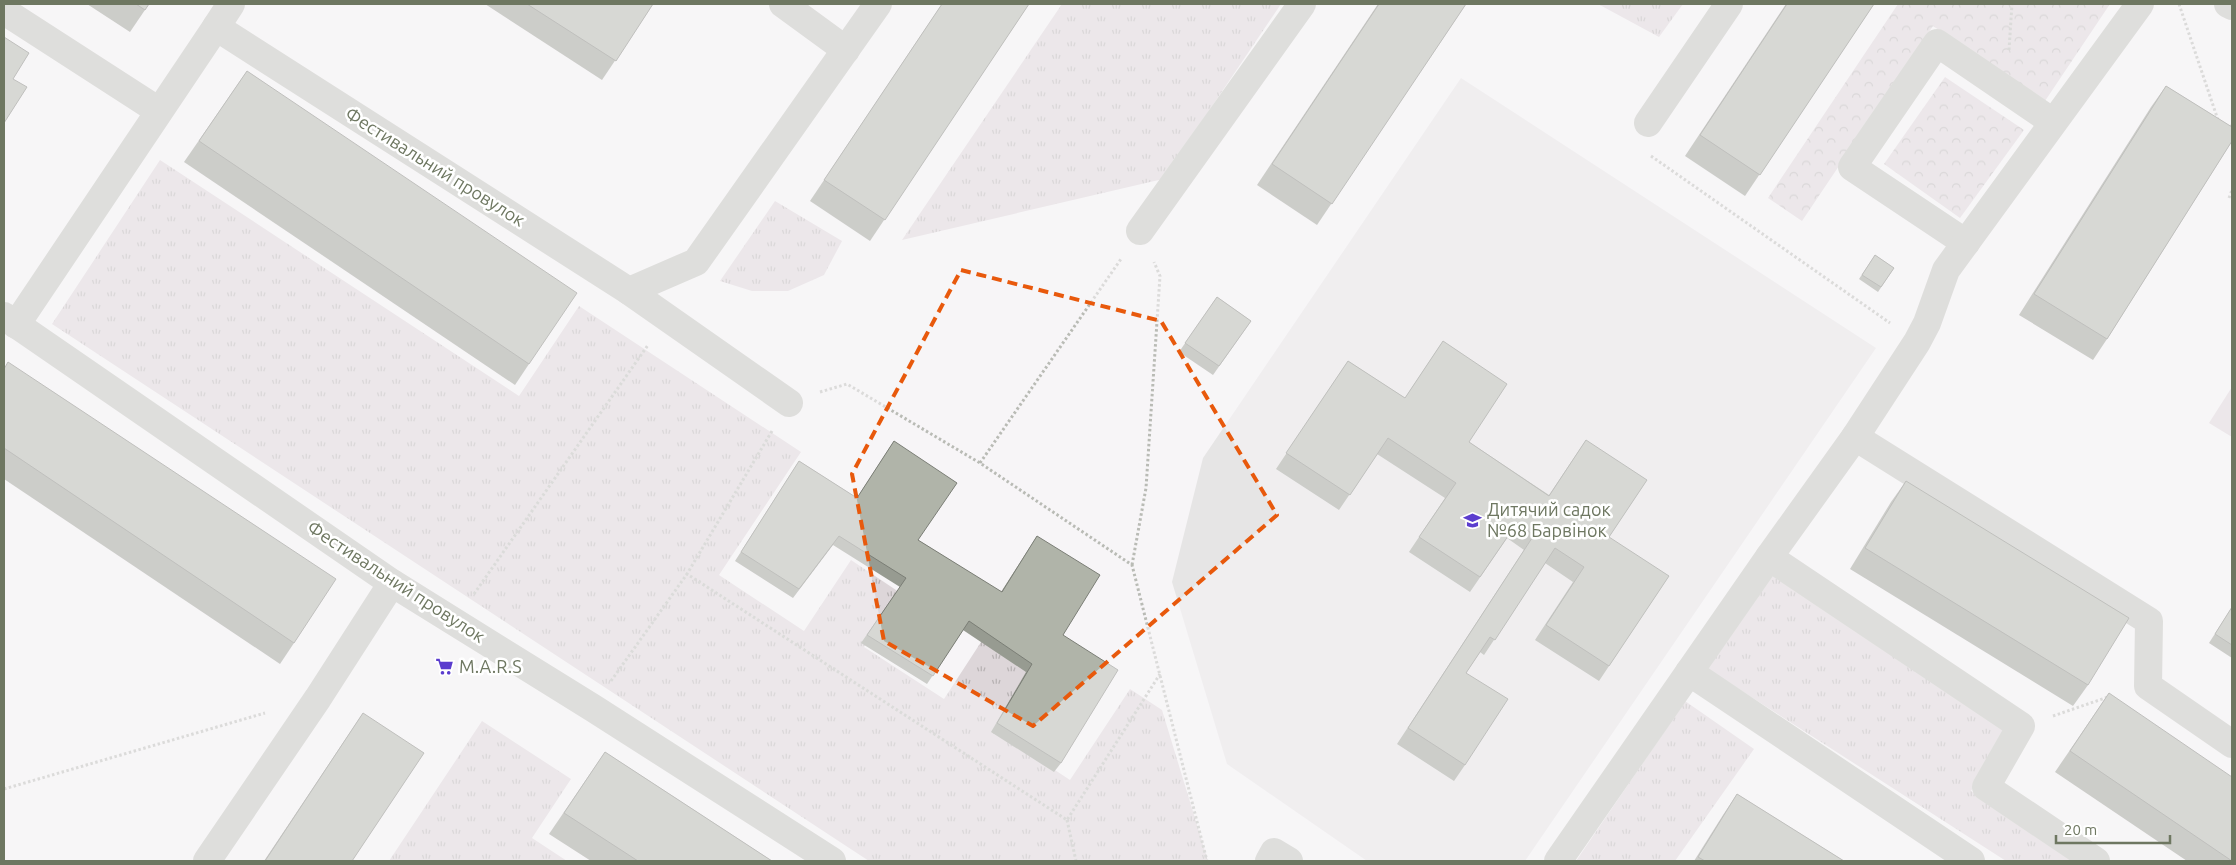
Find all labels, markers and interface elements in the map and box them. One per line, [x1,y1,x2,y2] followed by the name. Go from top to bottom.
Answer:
[342,103,529,230] street label: Фестивальний провулок
[1487,499,1611,540] place label: Дитячий садок №68 Барвінок
[1463,510,1483,530] school or university icon: Дитячий садок №68 Барвінок
[304,516,489,646] street label: Фестивальний провулок
[459,656,522,676] place label: M.A.R.S
[435,657,455,677] supermarket icon: M.A.R.S
[2056,812,2170,844] scale bar
[2064,821,2097,838] text: 20 m

